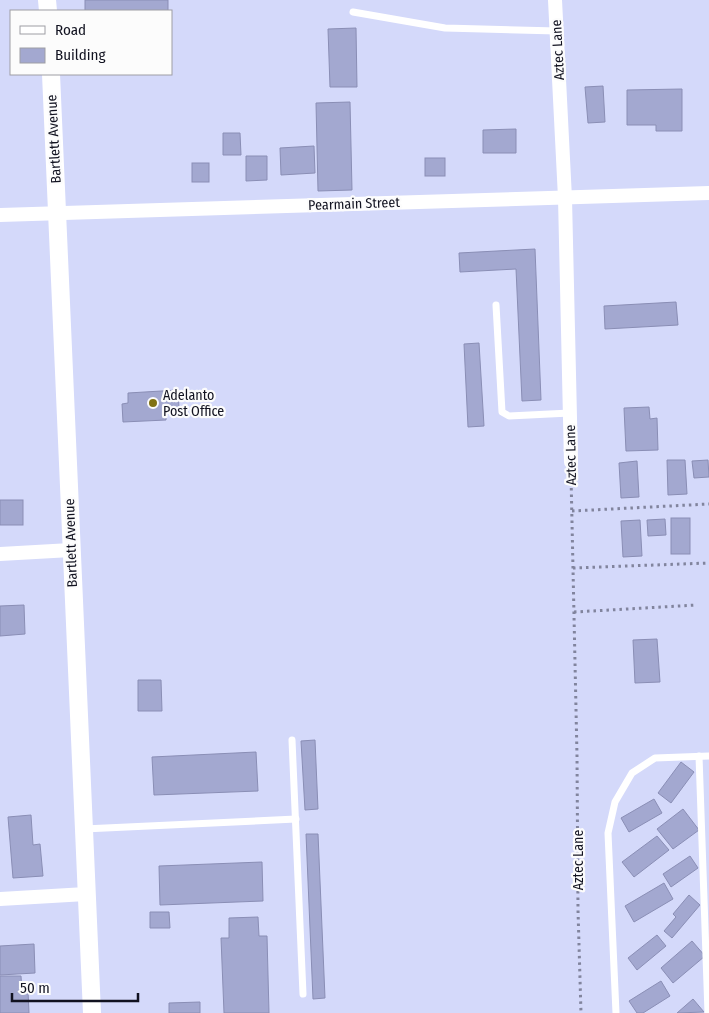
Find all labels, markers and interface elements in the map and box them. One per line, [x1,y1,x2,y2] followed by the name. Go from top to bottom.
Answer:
[10,10,172,75] legend
[548,19,568,81] street label: Aztec Lane
[55,21,86,39] text: Road
[55,46,106,64] text: Building
[43,94,65,184] street label: Bartlett Avenue
[308,194,401,214] street label: Pearmain Street
[163,387,224,420] place label: Adelanto Post Office
[147,397,159,409] marker: Adelanto Post Office
[562,424,580,486] street label: Aztec Lane
[61,498,81,588] street label: Bartlett Avenue
[570,830,587,890] street label: Aztec Lane
[12,970,139,1002] scale bar
[20,979,50,997] text: 50 m

